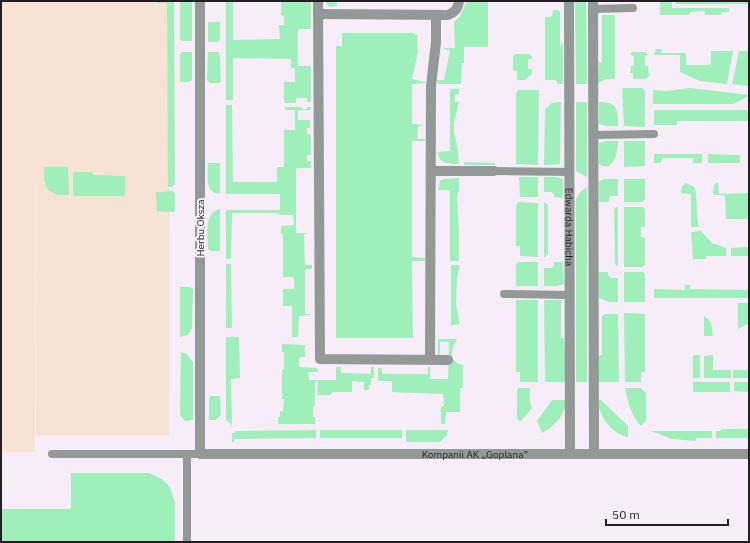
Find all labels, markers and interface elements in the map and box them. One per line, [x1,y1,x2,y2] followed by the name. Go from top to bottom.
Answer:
[562,188,576,267] street label: Edwarda Habicha
[194,199,207,257] street label: Herbu Oksza
[422,448,528,461] street label: Kompanii AK „Goplana”
[606,501,728,527] scale bar
[612,507,640,522] text: 50 m

